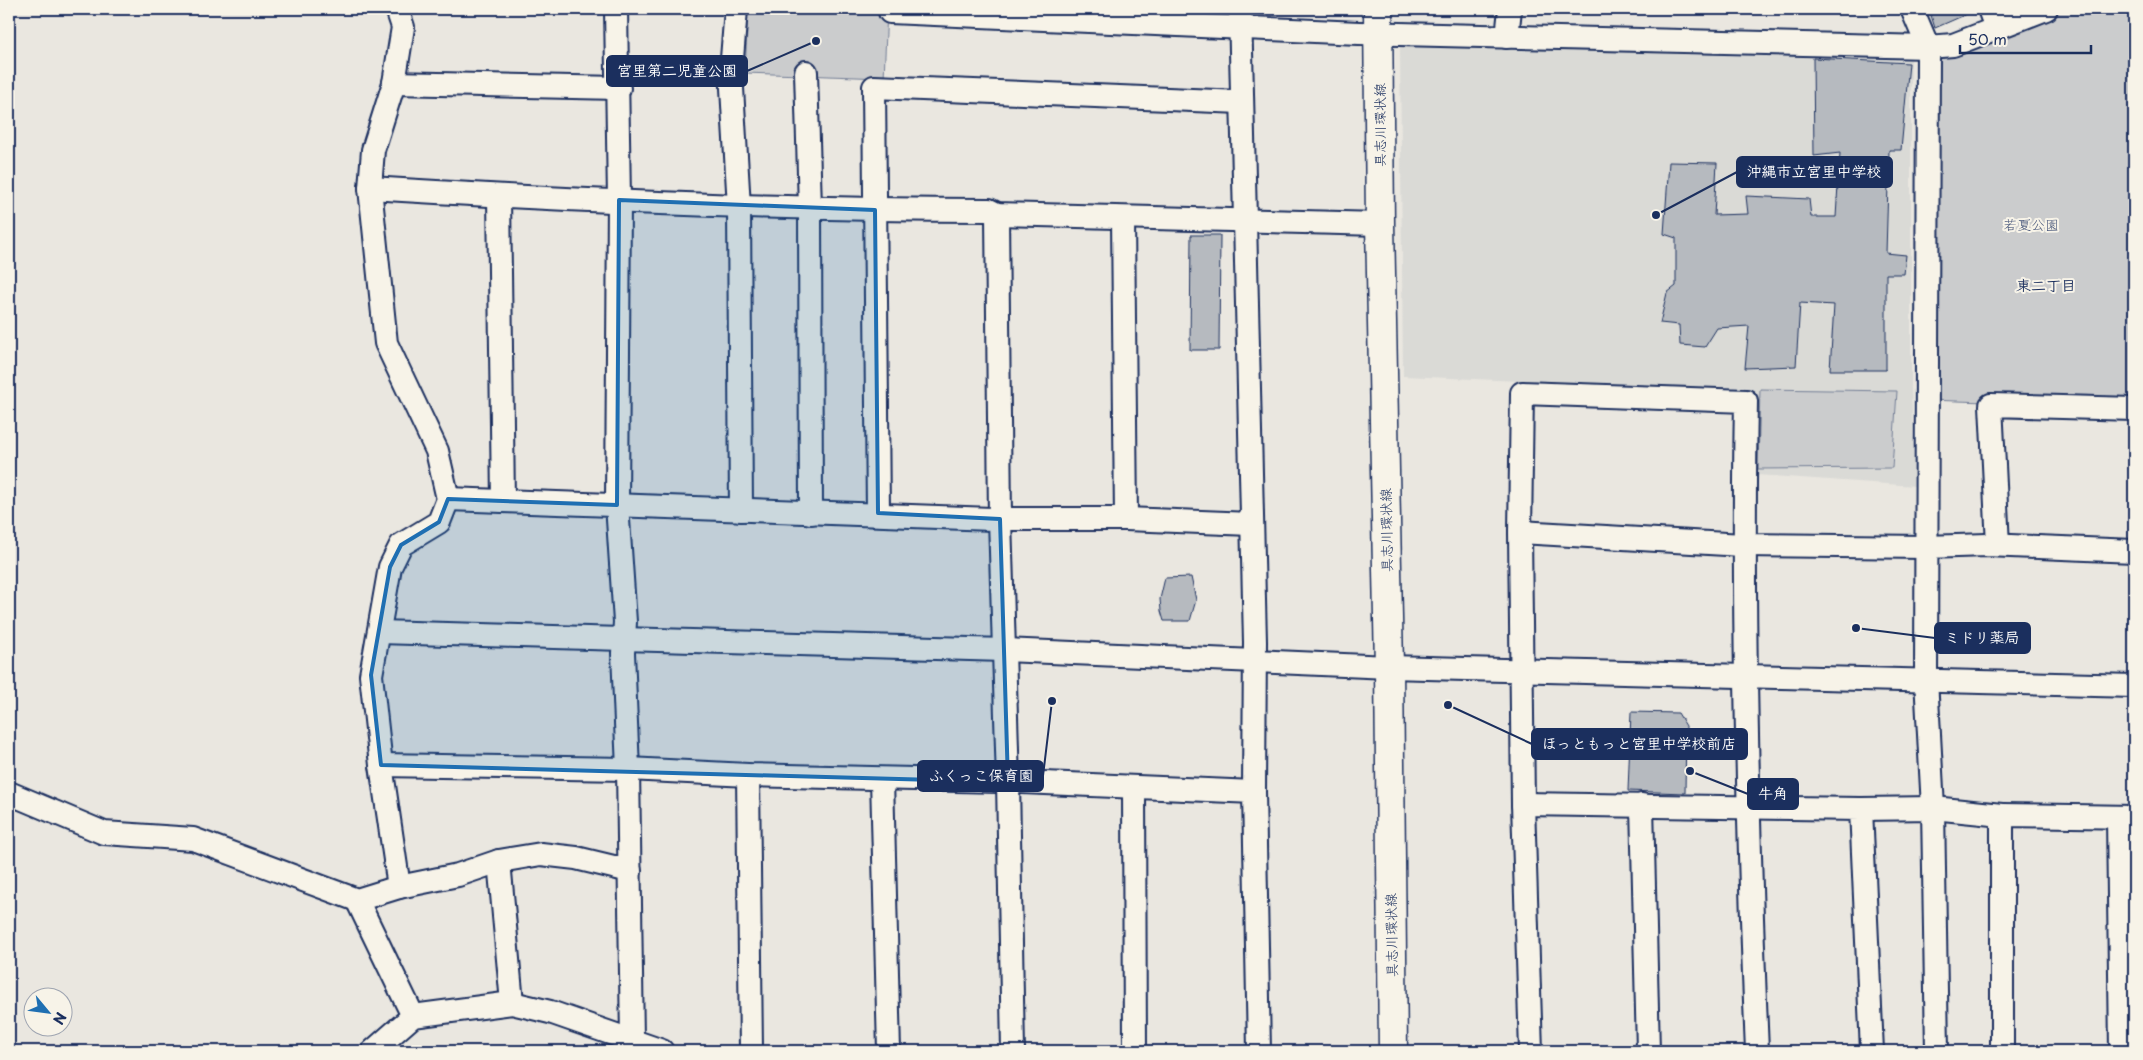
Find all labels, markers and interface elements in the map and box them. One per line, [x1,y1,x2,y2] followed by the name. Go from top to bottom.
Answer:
[1960,22,2092,54] scale bar
[1968,27,2007,50] text: 50 m
[607,56,747,86] callout: 宮里第二児童公園
[617,58,737,81] text: 宮里第二児童公園
[1369,83,1390,167] street label: 具志川環状線
[1737,157,1892,187] callout: 沖縄市立宮里中学校
[1746,159,1882,182] text: 沖縄市立宮里中学校
[2003,214,2059,235] park label: 若夏公園
[2016,273,2076,296] district label: 東二丁目
[1375,488,1397,572] street label: 具志川環状線
[1935,623,2030,653] callout: ミドリ薬局
[1944,625,2020,648] text: ミドリ薬局
[1532,729,1747,759] callout: ほっともっと宮里中学校前店
[1541,731,1737,754] text: ほっともっと宮里中学校前店
[918,761,1043,791] callout: ふくっこ保育園
[928,763,1034,786] text: ふくっこ保育園
[1748,779,1798,809] callout: 牛角
[1758,781,1788,804] text: 牛角
[1380,893,1402,977] street label: 具志川環状線
[22,988,72,1038] north arrow
[48,1009,72,1028] text: N

